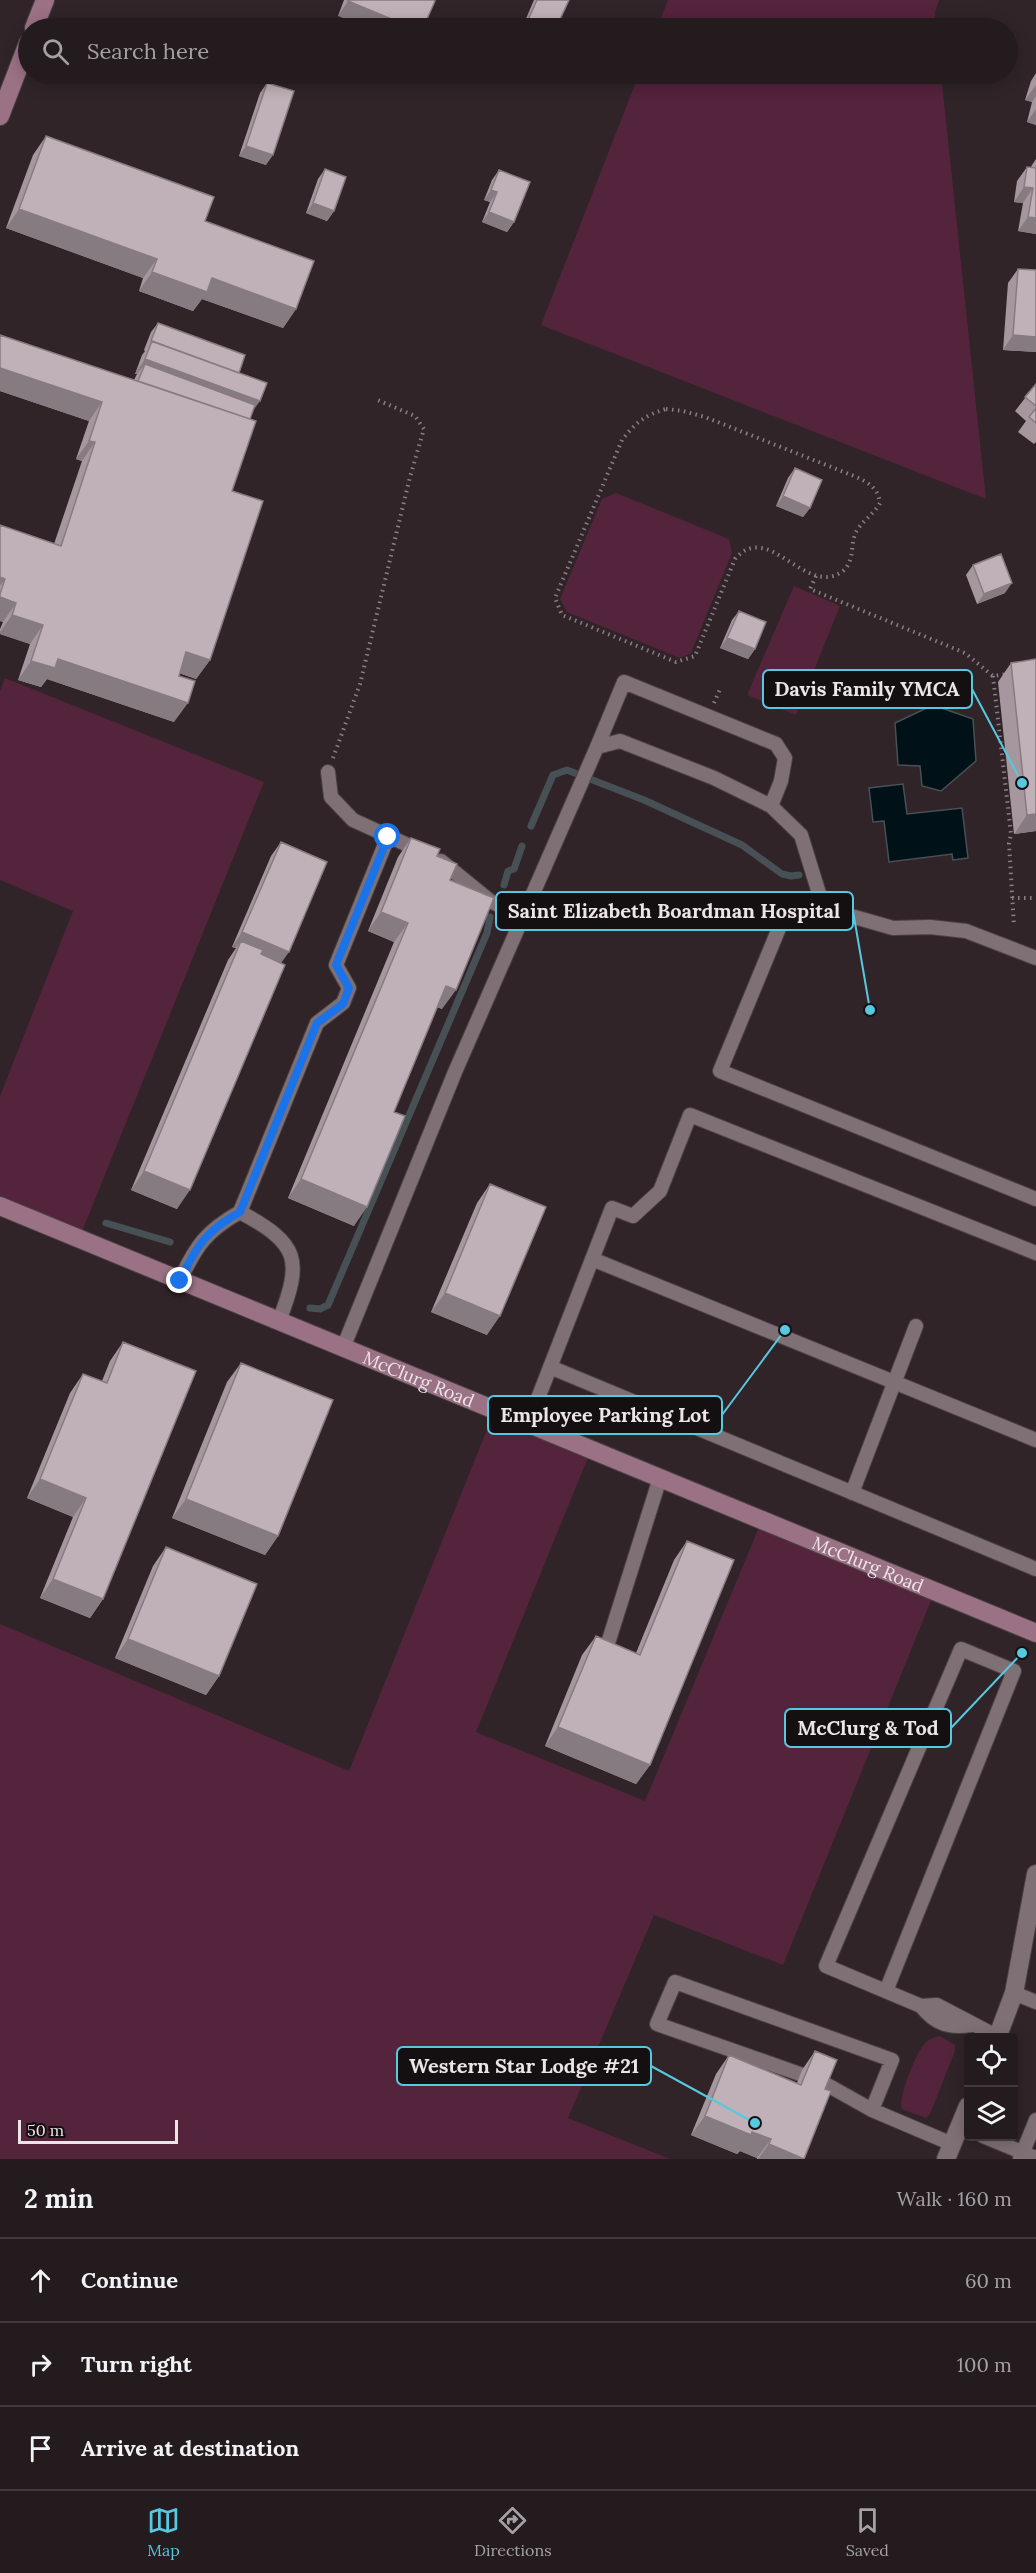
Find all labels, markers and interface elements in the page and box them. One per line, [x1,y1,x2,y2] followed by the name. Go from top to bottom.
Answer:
[18,18,1018,84] search box
[39,35,72,68] icon: search
[87,37,209,65] text: Search here
[763,670,972,708] callout: Davis Family YMCA
[774,676,960,701] text: Davis Family YMCA
[374,823,400,849] route start
[496,892,853,930] callout: Saint Elizabeth Boardman Hospital
[508,898,840,923] text: Saint Elizabeth Boardman Hospital
[166,1267,192,1293] route end
[360,1345,478,1412] street label: McClurg Road
[488,1396,722,1434] callout: Employee Parking Lot
[500,1402,710,1427] text: Employee Parking Lot
[809,1531,927,1597] street label: McClurg Road
[785,1709,951,1747] callout: McClurg & Tod
[797,1715,939,1740] text: McClurg & Tod
[964,2033,1018,2141] map controls
[964,2033,1018,2087] button: locate
[397,2047,651,2085] callout: Western Star Lodge #21
[409,2053,639,2078] text: Western Star Lodge #21
[964,2087,1018,2141] button: layers
[18,2117,178,2144] scale bar
[27,2120,64,2140] text: 50 m
[24,2182,94,2215] text: 2 min
[896,2186,1012,2211] text: Walk · 160 m
[24,2264,57,2297] icon: ahead
[81,2266,178,2294] text: Continue
[965,2268,1012,2293] text: 60 m
[24,2348,57,2381] icon: right
[81,2350,192,2378] text: Turn right
[957,2352,1012,2377] text: 100 m
[24,2432,57,2465] icon: arrive
[81,2434,299,2462] text: Arrive at destination
[147,2504,180,2560] tab: Map
[474,2504,552,2560] tab: Directions
[846,2504,889,2560] tab: Saved

